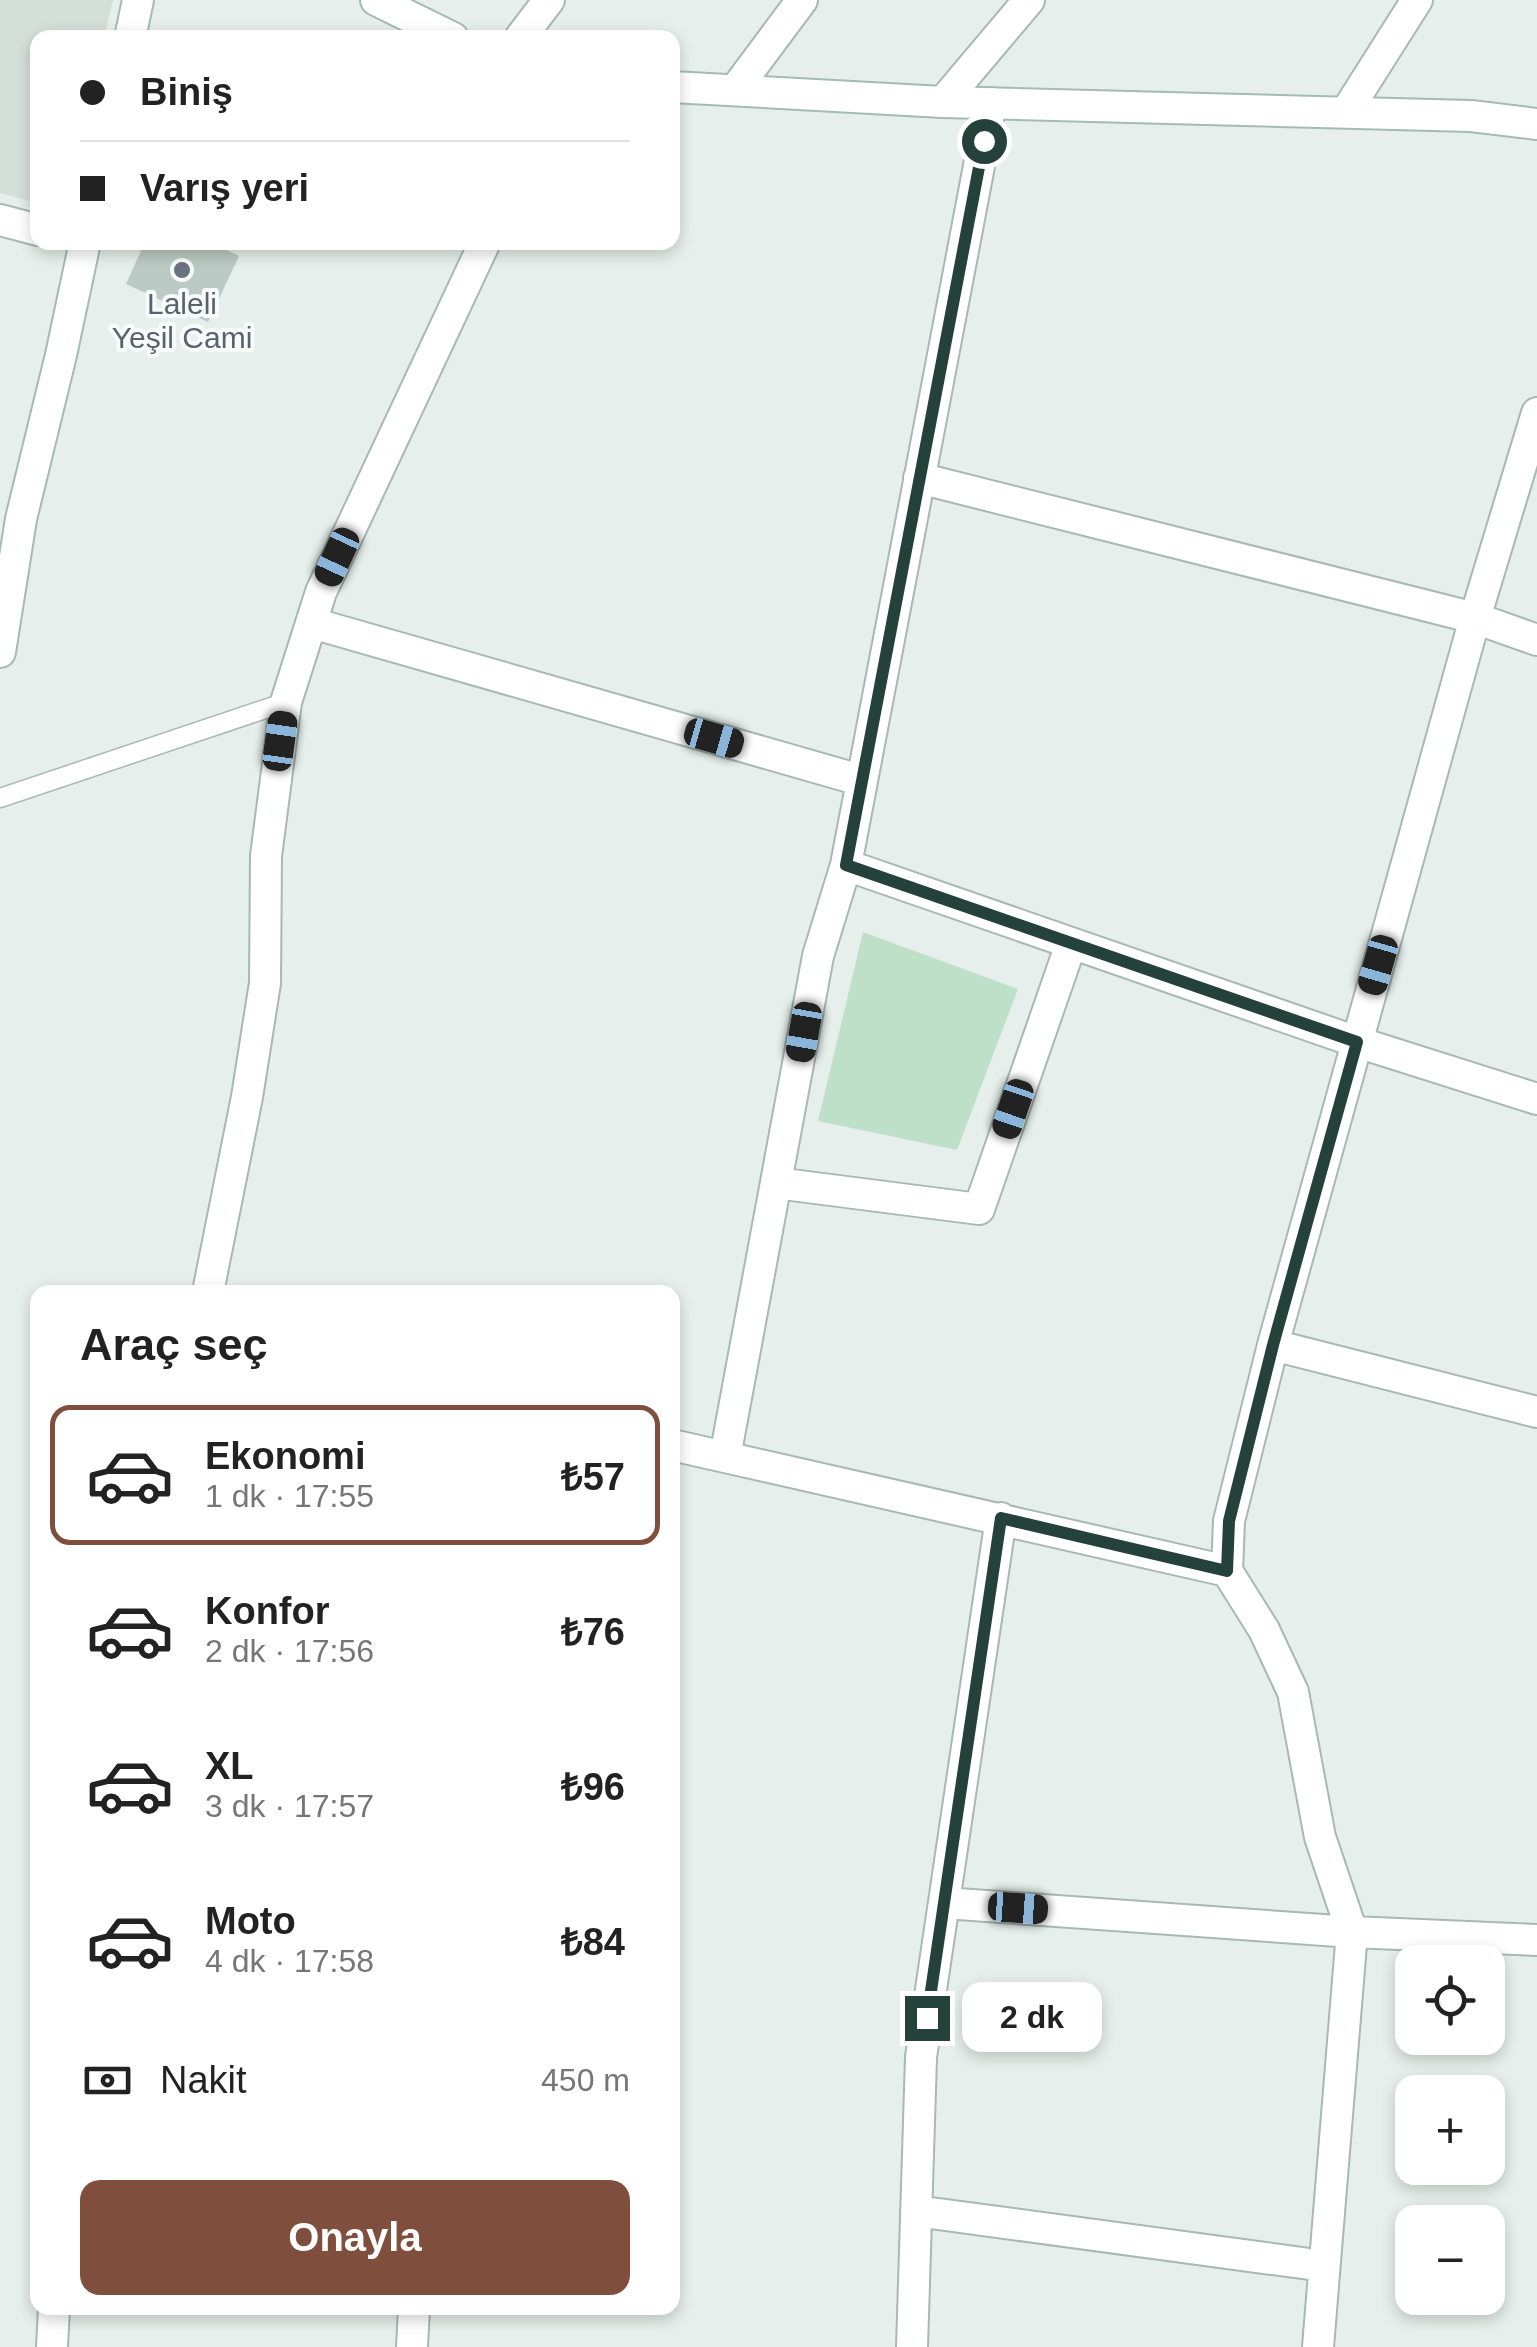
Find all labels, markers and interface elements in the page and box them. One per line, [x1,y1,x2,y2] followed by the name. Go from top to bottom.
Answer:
[140,71,233,113] text: Biniş
[962,119,1007,164] route start
[140,167,309,209] text: Varış yeri
[171,259,193,281] marker: Laleli Yeşil Cami
[112,287,252,354] place label: Laleli Yeşil Cami
[311,523,363,591] car
[261,709,299,773] car
[681,715,747,761] car
[1355,932,1401,998] car
[784,1000,824,1064] car
[989,1076,1037,1142] car
[80,1319,268,1370] text: Araç seç
[85,1430,175,1520] icon: car
[205,1435,365,1477] text: Ekonomi
[561,1456,625,1498] text: ₺57
[205,1478,374,1514] text: 1 dk · 17:55
[85,1585,175,1675] icon: car
[205,1590,330,1632] text: Konfor
[561,1611,625,1653] text: ₺76
[205,1633,374,1669] text: 2 dk · 17:56
[85,1740,175,1830] icon: car
[205,1745,254,1787] text: XL
[561,1766,625,1808] text: ₺96
[205,1788,374,1824] text: 3 dk · 17:57
[987,1891,1049,1925] car
[85,1895,175,1985] icon: car
[205,1900,296,1942] text: Moto
[561,1921,625,1963] text: ₺84
[205,1943,374,1979] text: 4 dk · 17:58
[1395,1945,1505,2315] map controls
[1395,1945,1505,2055] button: locate
[962,1983,1102,2053] callout: 2 dk
[905,1996,950,2041] route end
[1000,1999,1064,2035] text: 2 dk
[80,2053,135,2108] icon: cash
[160,2059,247,2101] text: Nakit
[541,2062,630,2098] text: 450 m
[1395,2075,1505,2185] button: +
[80,2180,630,2295] button: Onayla
[1395,2205,1505,2315] button: −

